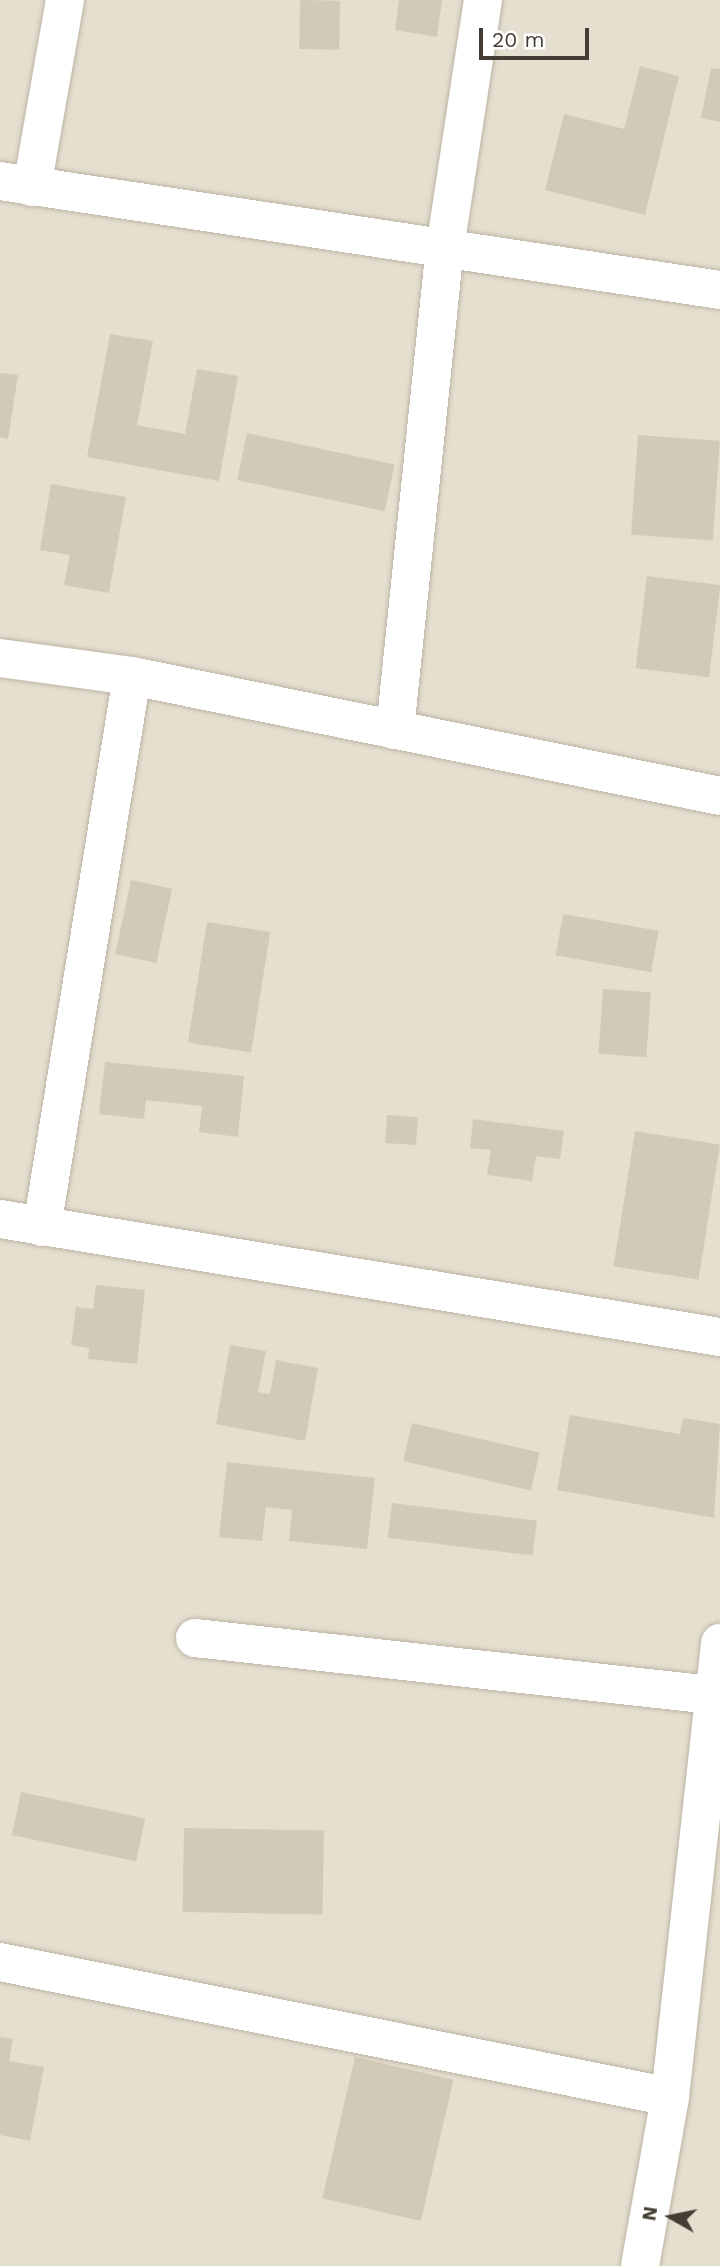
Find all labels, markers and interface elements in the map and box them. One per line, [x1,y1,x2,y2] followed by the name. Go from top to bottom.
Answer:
[482,14,592,58] scale bar
[492,27,544,52] text: 20 m
[636,2182,706,2252] north arrow
[637,2205,662,2222] text: N

